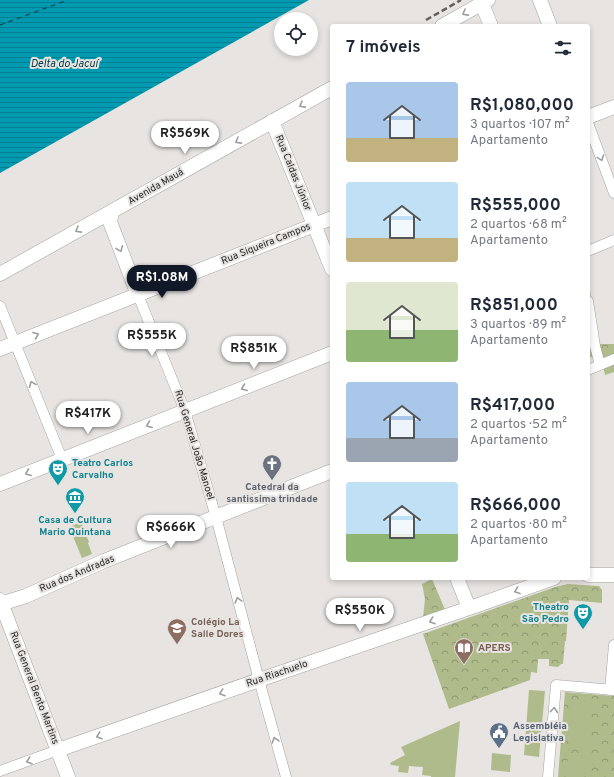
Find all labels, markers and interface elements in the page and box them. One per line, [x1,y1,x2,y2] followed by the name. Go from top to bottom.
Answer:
[462,8,469,16] one-way arrow
[274,12,318,56] map controls
[274,12,318,56] button: locate
[346,37,421,59] text: 7 imóveis
[552,37,574,59] icon: filters
[30,57,100,71] water label: Delta do Jacuí
[470,95,574,117] text: R$1,080,000
[378,98,426,146] icon: home
[299,100,306,107] one-way arrow
[470,117,570,133] text: 3 quartos · 107 m²
[152,121,218,155] pin: R$569K
[160,126,210,142] text: R$569K
[272,133,314,213] street label: Rua Caldas Júnior
[470,133,548,149] text: Apartamento
[234,136,242,143] one-way arrow
[596,155,605,162] one-way arrow
[126,166,186,208] street label: Avenida Mauá
[470,195,561,217] text: R$555,000
[378,198,426,246] icon: home
[470,217,567,233] text: 2 quartos · 68 m²
[219,220,313,268] street label: Rua Siqueira Campos
[75,226,82,233] one-way arrow
[470,233,548,249] text: Apartamento
[115,244,123,252] one-way arrow
[125,265,199,299] pin: R$1.08M
[136,270,188,286] text: R$1.08M
[470,295,558,317] text: R$851,000
[378,298,426,346] icon: home
[470,317,566,333] text: 3 quartos · 89 m²
[119,323,185,357] pin: R$555K
[127,328,177,344] text: R$555K
[33,331,40,339] one-way arrow
[470,333,548,349] text: Apartamento
[221,336,287,370] pin: R$851K
[230,341,278,357] text: R$851K
[29,381,37,389] one-way arrow
[240,383,247,391] one-way arrow
[171,388,217,502] street label: Rua General João Manoel
[470,395,555,417] text: R$417,000
[378,398,426,446] icon: home
[55,401,121,435] pin: R$417K
[65,406,111,422] text: R$417K
[470,417,567,433] text: 2 quartos · 52 m²
[145,421,152,429] one-way arrow
[470,433,548,449] text: Apartamento
[261,453,283,481] church icon: Catedral da santissima trindade
[72,457,133,482] place label: Teatro Carlos Carvalho
[47,458,69,486] theatre icon: Teatro Carlos Carvalho
[24,468,32,476] one-way arrow
[226,481,318,506] place label: Catedral da santissima trindade
[64,486,86,514] museum icon: Casa de Cultura Mario Quintana
[470,495,561,517] text: R$666,000
[378,498,426,546] icon: home
[38,514,112,539] place label: Casa de Cultura Mario Quintana
[138,515,204,549] pin: R$666K
[470,517,567,533] text: 2 quartos · 80 m²
[146,520,196,536] text: R$666K
[470,533,548,549] text: Apartamento
[37,552,117,596] street label: Rua dos Andradas
[514,586,521,594] one-way arrow
[234,597,243,604] one-way arrow
[327,598,393,632] pin: R$550K
[522,601,569,626] place label: Theatro São Pedro
[572,602,594,630] theatre icon: Theatro São Pedro
[335,603,385,619] text: R$550K
[191,616,244,641] place label: Colégio La Salle Dores
[429,616,436,625] one-way arrow
[166,617,188,645] school or university icon: Colégio La Salle Dores
[6,630,62,747] street label: Rua General Bento Martins
[453,637,475,665] library icon: APERS
[478,642,511,655] place label: APERS
[245,657,310,691] street label: Rua Riachuelo
[219,688,226,697] one-way arrow
[549,707,558,713] one-way arrow
[513,720,567,745] place label: Assembléia Legislativa
[488,721,510,749] public building icon: Assembléia Legislativa
[96,731,103,739] one-way arrow
[271,736,280,743] one-way arrow
[26,756,33,764] one-way arrow

